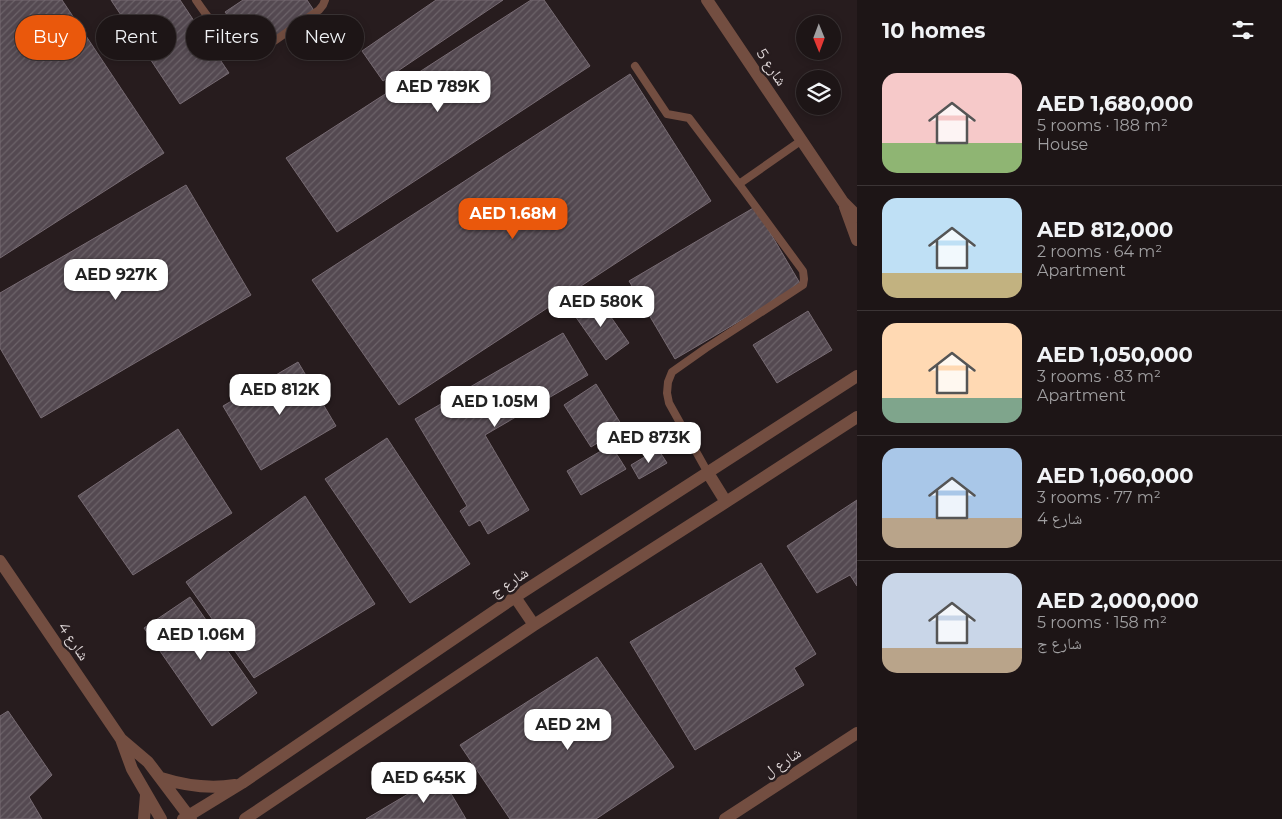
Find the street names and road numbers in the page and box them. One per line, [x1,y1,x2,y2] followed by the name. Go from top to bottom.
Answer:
[752,45,791,90] street label: شارع 5
[486,563,532,602] street label: شارع ج
[53,618,94,665] street label: شارع 4
[759,743,805,782] street label: شارع ل

